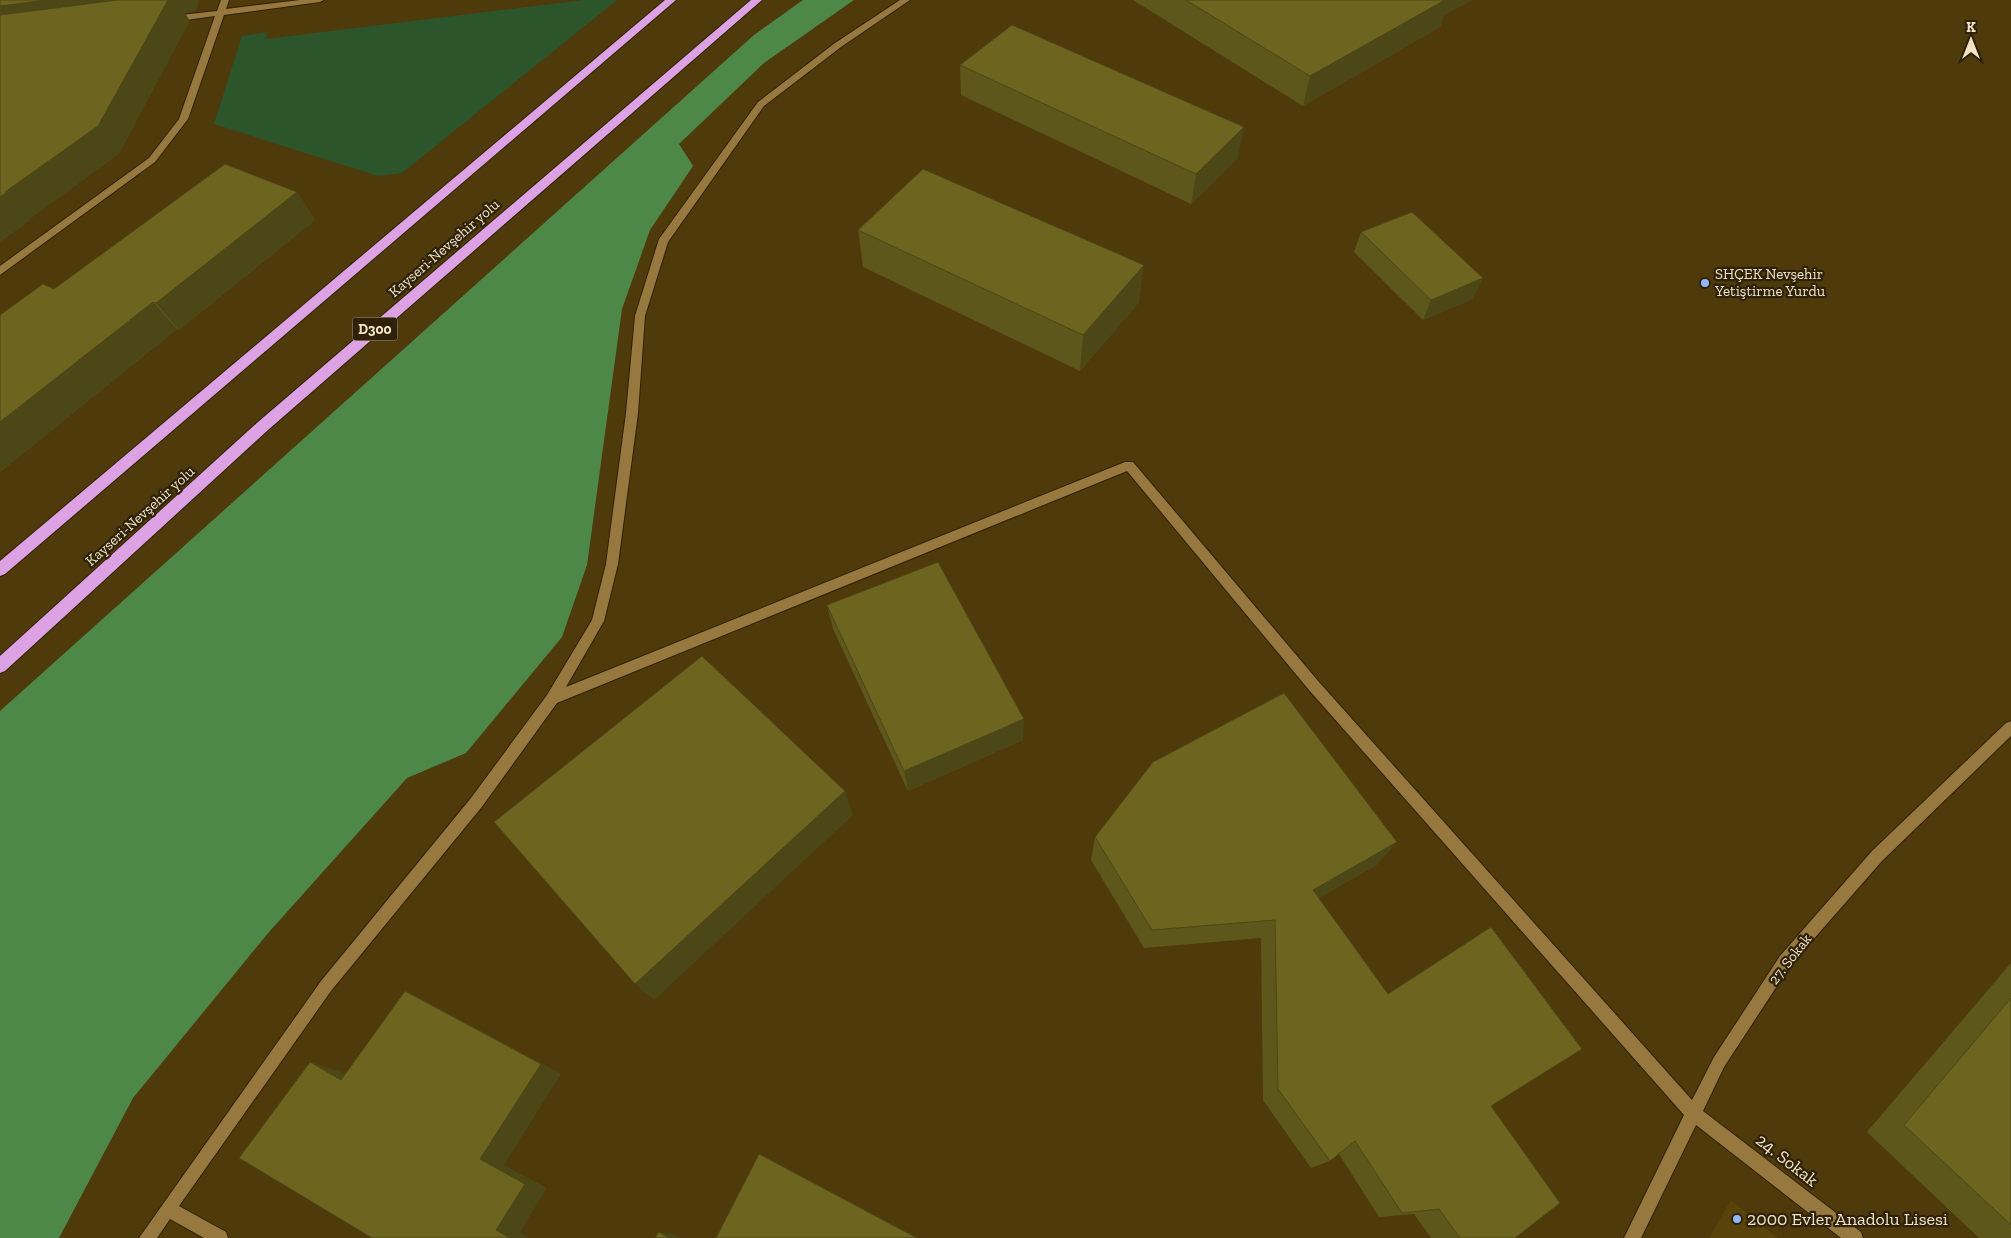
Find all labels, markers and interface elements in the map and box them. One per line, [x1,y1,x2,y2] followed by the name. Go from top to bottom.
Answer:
[1946,15,1996,65] north arrow
[1966,19,1976,36] text: K
[385,195,503,301] street label: Kayseri-Nevşehir yolu
[1714,265,1826,300] place label: SHÇEK Nevşehir Yetiştirme Yurdu
[1699,277,1711,289] marker: SHÇEK Nevşehir Yetiştirme Yurdu
[352,318,398,340] road number: D300
[82,462,199,570] street label: Kayseri-Nevşehir yolu
[1765,930,1815,988] street label: 27. Sokak
[1751,1129,1823,1192] street label: 24. Sokak
[1747,1208,1948,1230] place label: 2000 Evler Anadolu Lisesi
[1731,1213,1743,1225] marker: 2000 Evler Anadolu Lisesi

